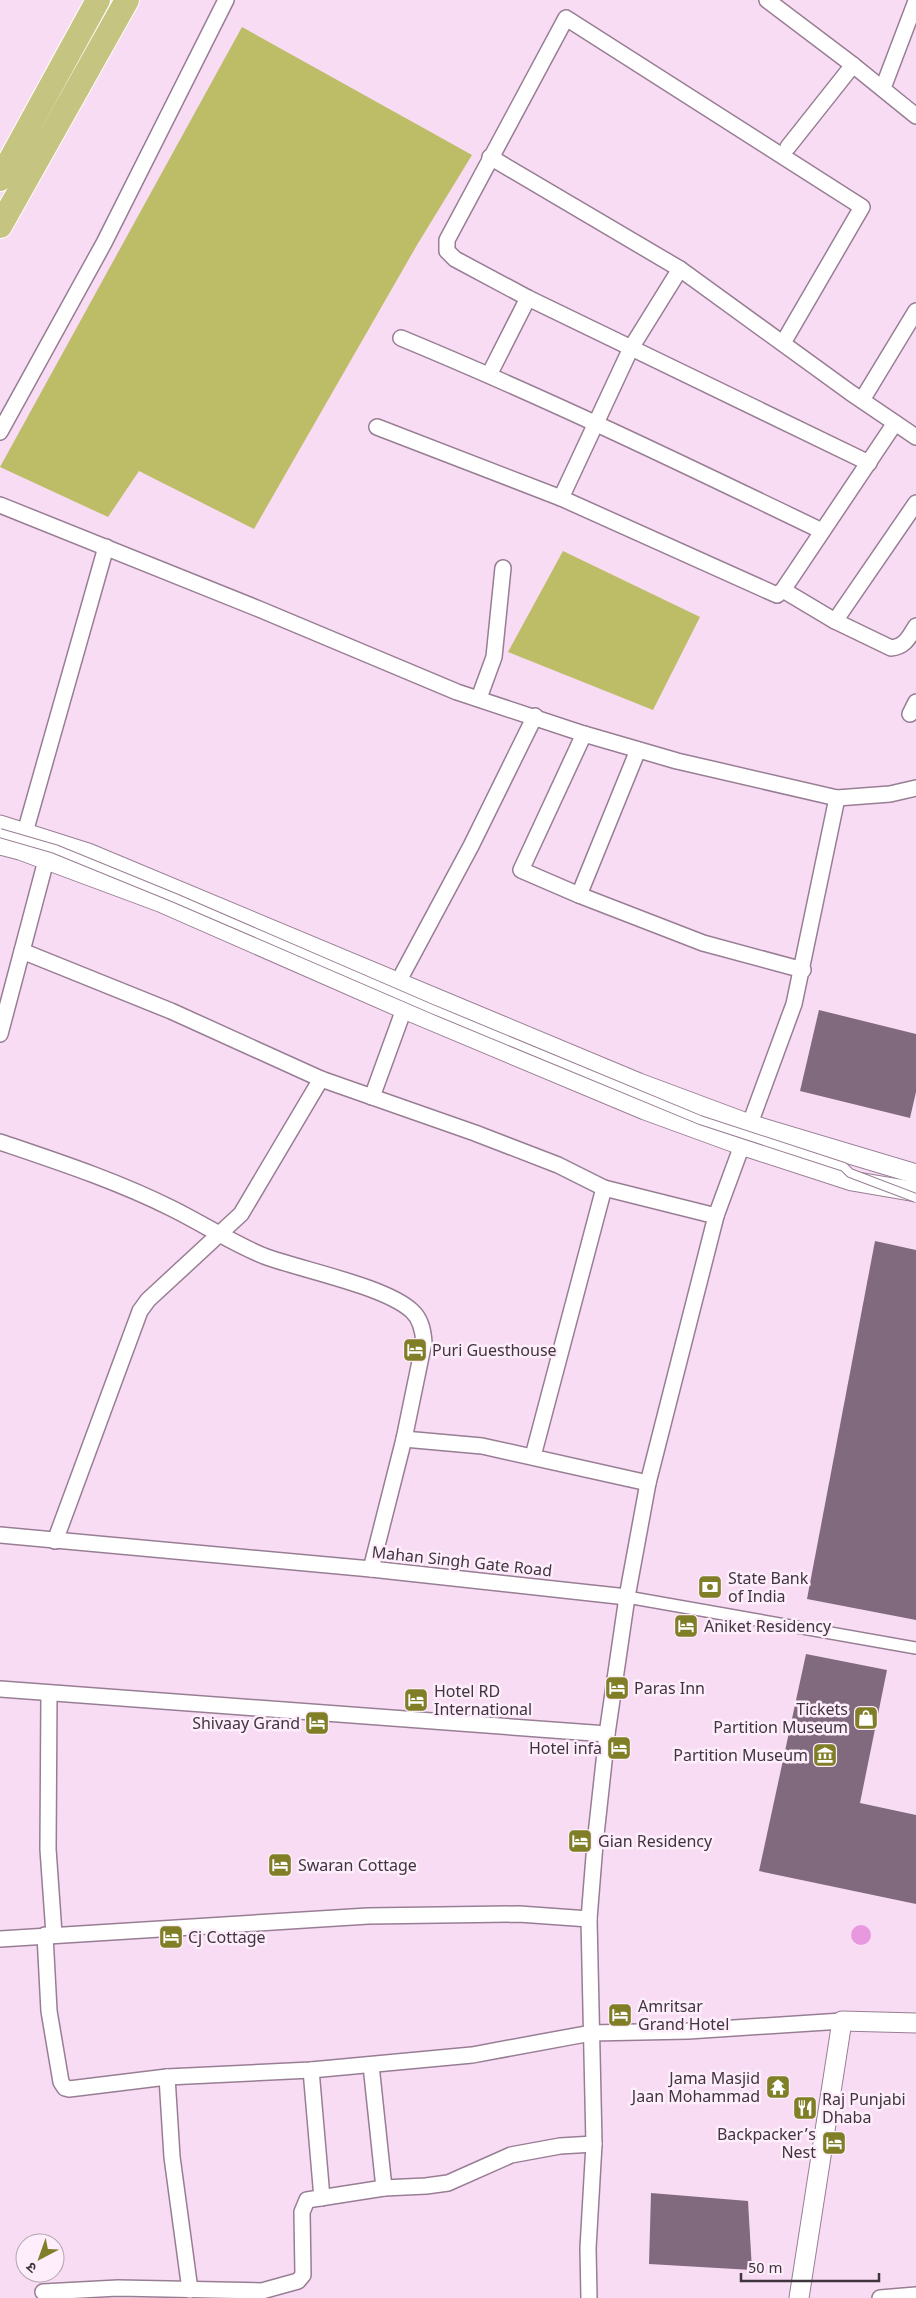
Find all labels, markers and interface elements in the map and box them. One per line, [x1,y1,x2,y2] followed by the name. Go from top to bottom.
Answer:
[402,1337,428,1363] hotel icon: Puri Guesthouse
[432,1342,557,1363] place label: Puri Guesthouse
[371,1544,553,1583] street label: Mahan Singh Gate Road
[728,1570,809,1609] place label: State Bank of India
[697,1574,723,1600] bank icon: State Bank of India
[673,1613,699,1639] hotel icon: Aniket Residency
[704,1618,832,1639] place label: Aniket Residency
[604,1675,630,1701] hotel icon: Paras Inn
[634,1680,705,1701] place label: Paras Inn
[434,1683,532,1722] place label: Hotel RD International
[403,1687,429,1713] hotel icon: Hotel RD International
[713,1701,848,1740] place label: Tickets Partition Museum
[853,1705,879,1731] shop icon: Tickets Partition Museum
[304,1710,330,1736] hotel icon: Shivaay Grand
[192,1715,300,1736] place label: Shivaay Grand
[606,1735,632,1761] hotel icon: Hotel infa
[529,1740,602,1761] place label: Hotel infa
[812,1742,838,1768] museum icon: Partition Museum
[673,1747,808,1768] place label: Partition Museum
[567,1828,593,1854] hotel icon: Gian Residency
[598,1833,713,1854] place label: Gian Residency
[267,1852,293,1878] hotel icon: Swaran Cottage
[298,1857,417,1878] place label: Swaran Cottage
[158,1924,184,1950] hotel icon: Cj Cottage
[188,1929,266,1950] place label: Cj Cottage
[638,1998,729,2037] place label: Amritsar Grand Hotel
[607,2002,633,2028] hotel icon: Amritsar Grand Hotel
[630,2070,760,2109] place label: Jama Masjid Jaan Mohammad
[765,2074,791,2100] temple icon: Jama Masjid Jaan Mohammad
[822,2091,906,2130] place label: Raj Punjabi Dhaba
[792,2095,818,2121] restaurant icon: Raj Punjabi Dhaba
[717,2126,816,2165] place label: Backpacker’s Nest
[821,2130,847,2156] hotel icon: Backpacker’s Nest
[15,2233,65,2283] north arrow
[741,2250,878,2282] scale bar
[23,2256,42,2277] text: उ
[748,2260,782,2279] text: 50 m

